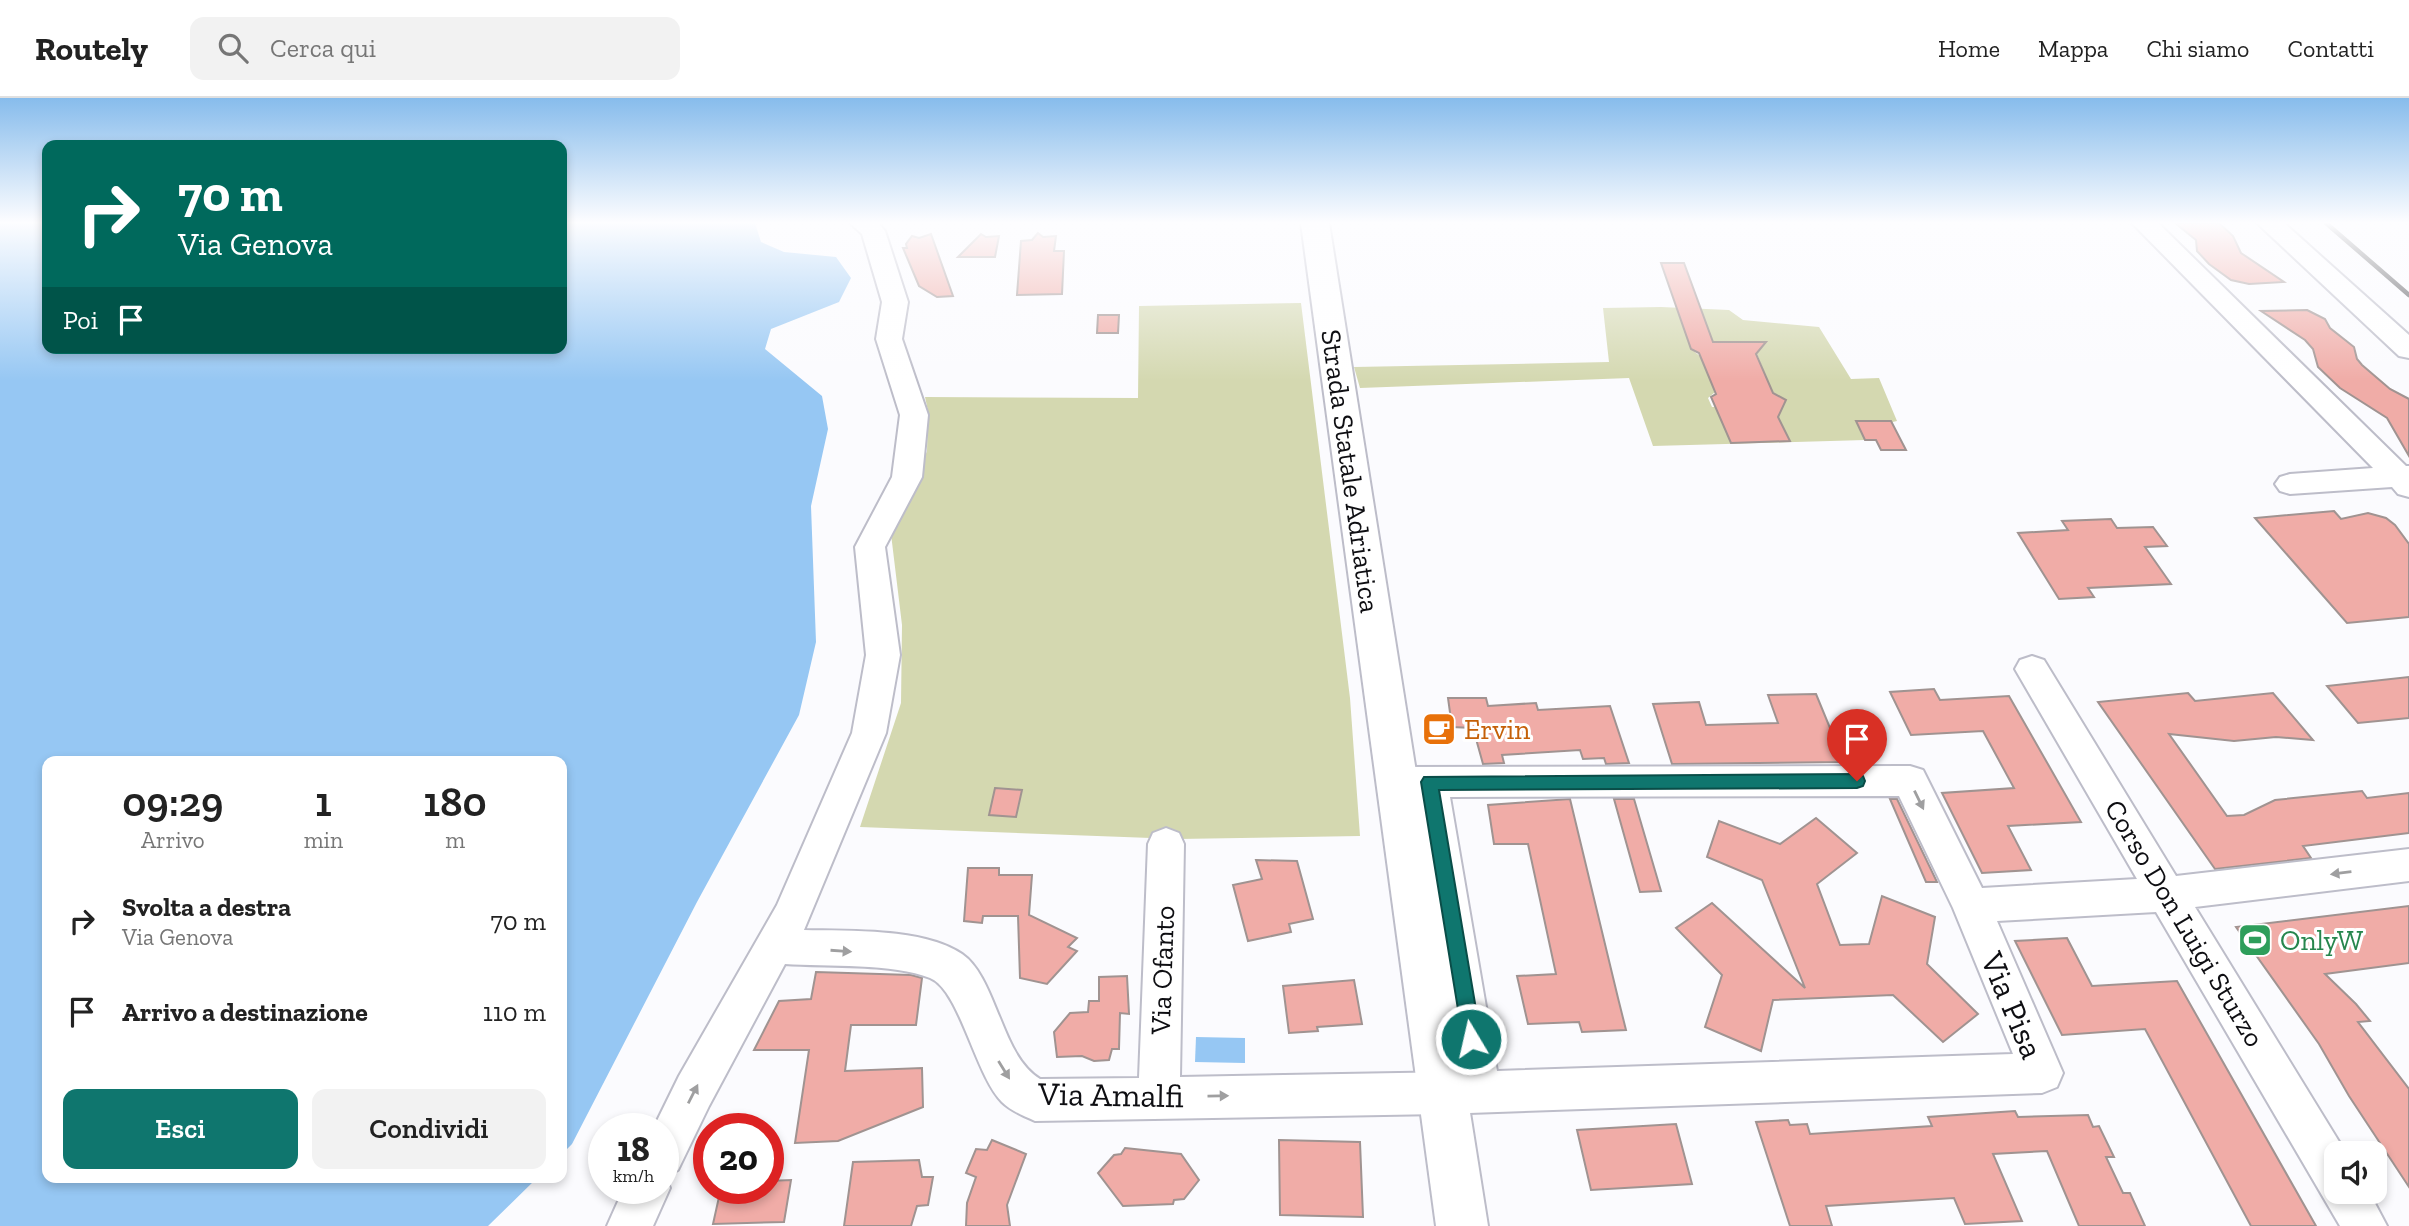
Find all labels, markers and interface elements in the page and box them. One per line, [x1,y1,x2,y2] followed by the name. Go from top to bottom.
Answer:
[190,17,680,80] search box
[35,29,148,68] text: Routely
[214,29,252,67] icon: search
[270,32,376,64] text: Cerca qui
[1938,34,2000,63] text: Home
[2038,34,2108,63] text: Mappa
[2146,34,2249,63] text: Chi siamo
[2287,34,2374,63] text: Contatti
[178,165,283,224] text: 70 m
[63,168,154,259] icon: right
[178,225,333,263] text: Via Genova
[112,301,150,339] icon: arrive
[63,304,98,336] text: Poi
[1314,327,1387,615] street label: Strada Statale Adriatica
[1827,709,1887,781] pin
[1420,710,1458,748] cafe icon: Ervin
[1464,713,1530,746] place label: Ervin
[1838,720,1876,758] icon: arrive
[122,776,223,827] text: 09:29
[315,776,332,827] text: 1
[423,776,487,827] text: 180
[1914,790,1925,810] one-way arrow
[2098,794,2271,1053] street label: Corso Don Luigi Sturzo
[141,826,205,854] text: Arrivo
[304,826,343,854] text: min
[445,826,465,854] text: m
[2330,868,2352,879] one-way arrow
[122,891,291,923] text: Svolta a destra
[63,902,101,940] icon: right
[490,905,546,937] text: 70 m
[1144,905,1181,1036] street label: Via Ofanto
[2236,921,2274,959] sports icon: OnlyW
[122,923,233,951] text: Via Genova
[2280,924,2364,957] place label: OnlyW
[830,945,852,956] one-way arrow
[1972,945,2052,1064] street label: Via Pisa
[63,993,101,1031] icon: arrive
[122,996,368,1028] text: Arrivo a destinazione
[483,996,546,1028] text: 110 m
[1434,1002,1508,1076] position arrow
[998,1060,1011,1079] one-way arrow
[1037,1074,1184,1115] street label: Via Amalfi
[687,1084,698,1104] one-way arrow
[63,1089,298,1169] button: Esci
[312,1089,546,1169] button: Condividi
[1208,1090,1230,1101] one-way arrow
[693,1113,784,1204] speed limit sign: 20
[617,1128,650,1170] text: 18
[2324,1141,2387,1204] map controls
[2324,1141,2387,1204] button: sound
[613,1165,654,1187] text: km/h

